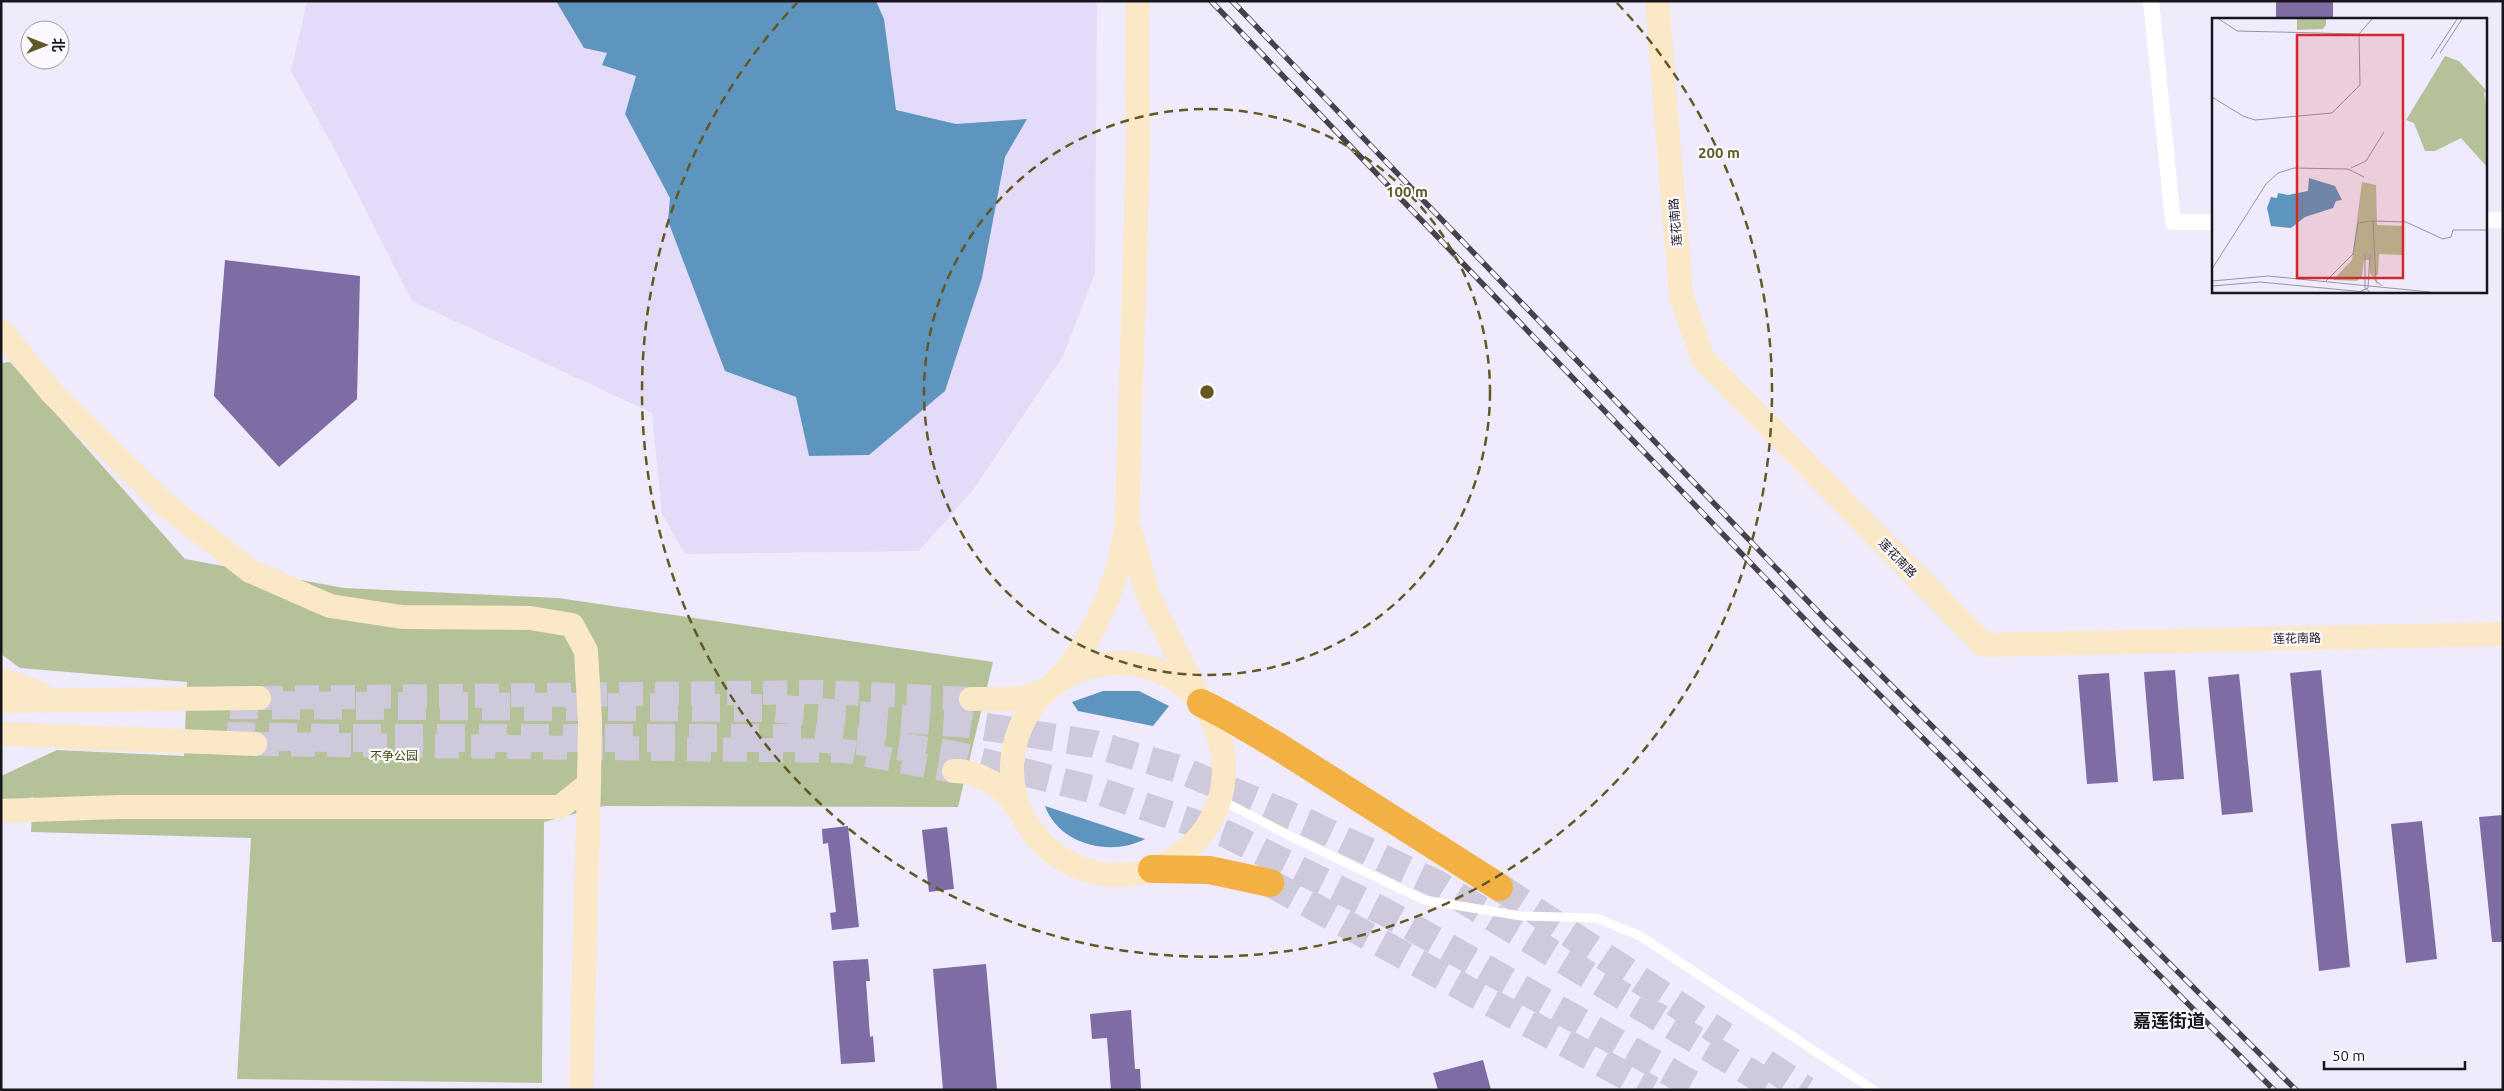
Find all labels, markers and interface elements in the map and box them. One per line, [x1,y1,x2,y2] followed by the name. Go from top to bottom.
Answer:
[2212,18,2486,292] inset map
[20,20,70,70] north arrow
[50,38,66,52] text: 北
[1698,144,1740,161] text: 200 m
[1386,183,1428,200] text: 100 m
[1666,198,1684,246] street label: 莲花南路
[1198,383,1216,401] centre of rings
[1877,536,1919,580] street label: 莲花南路
[2273,631,2321,645] street label: 莲花南路
[370,749,418,762] park label: 不争公园
[2133,1010,2205,1030] district label: 嘉莲街道
[2324,1038,2465,1070] scale bar
[2332,1047,2365,1064] text: 50 m

